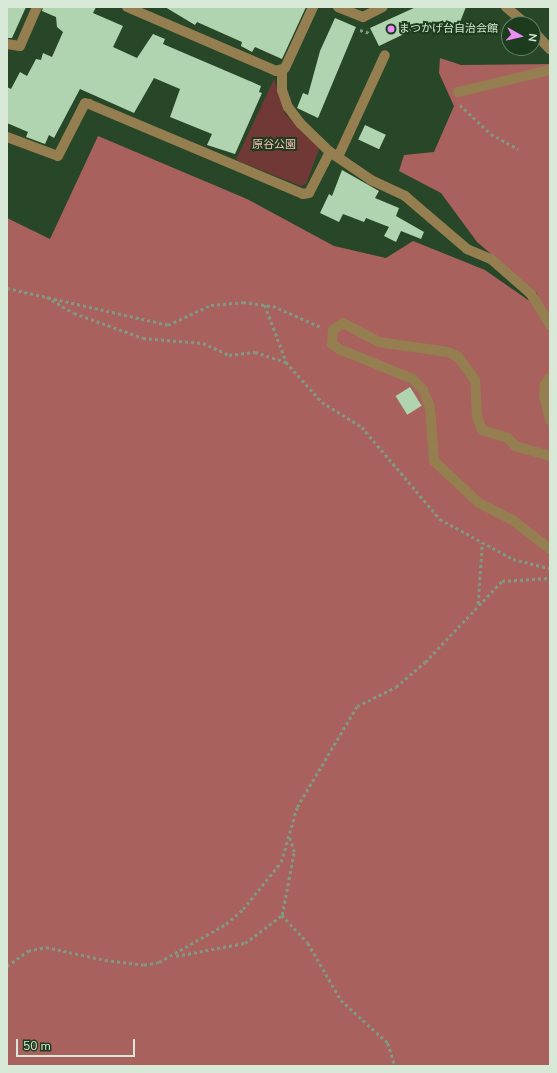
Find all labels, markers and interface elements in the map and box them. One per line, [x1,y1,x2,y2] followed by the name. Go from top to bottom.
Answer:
[501,16,541,56] north arrow
[399,22,498,36] place label: まつかげ台自治会館
[386,24,396,34] marker: まつかげ台自治会館
[524,32,540,43] text: N
[252,138,296,152] park label: 原谷公園
[18,1031,137,1057] scale bar
[23,1038,51,1054] text: 50 m

